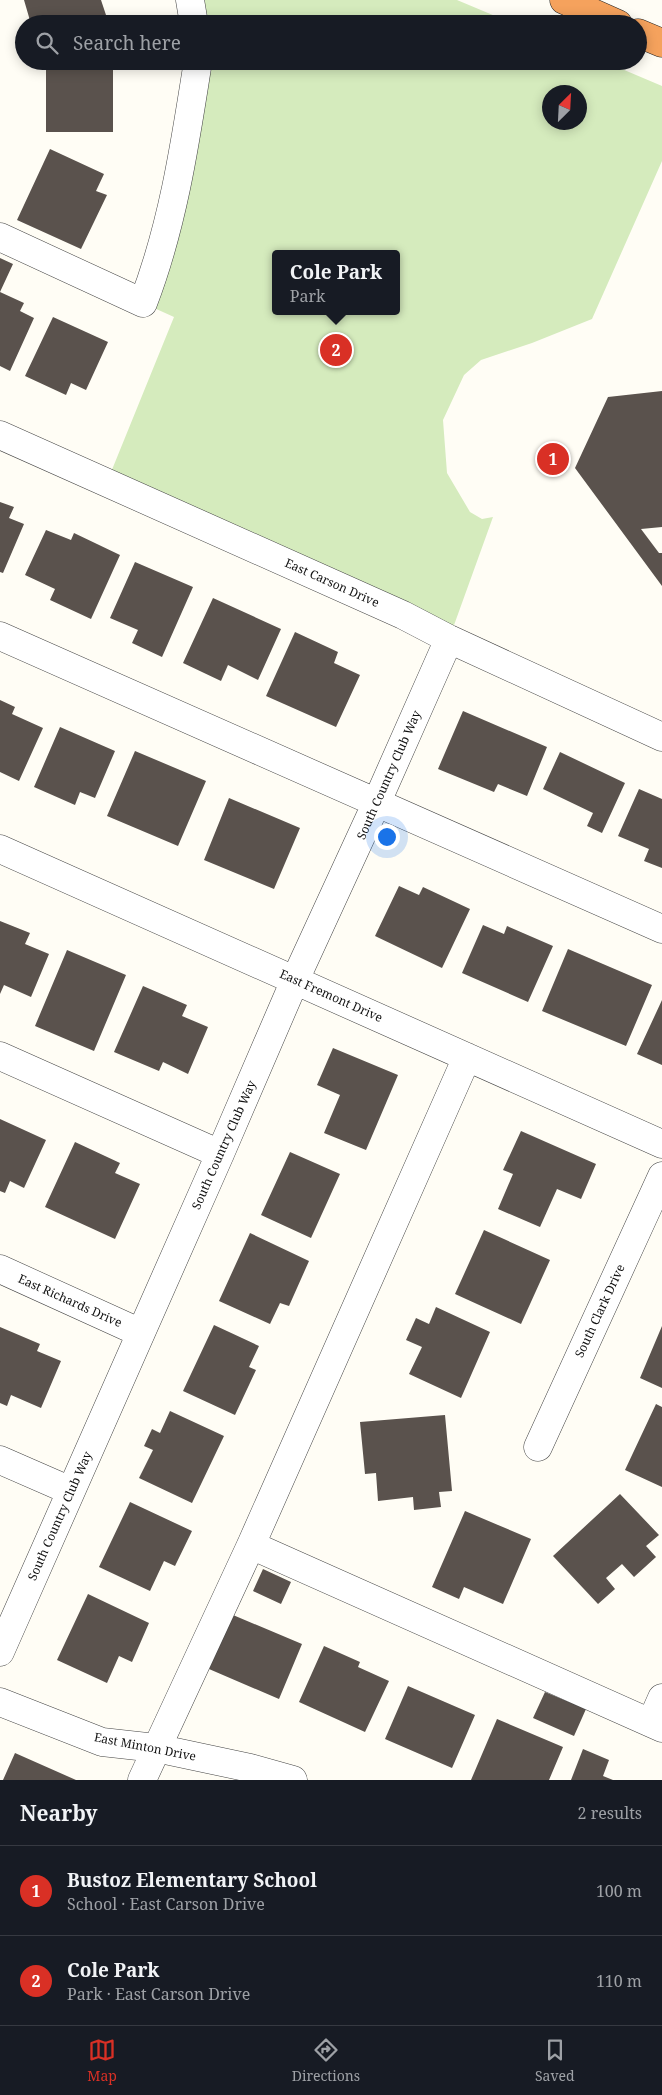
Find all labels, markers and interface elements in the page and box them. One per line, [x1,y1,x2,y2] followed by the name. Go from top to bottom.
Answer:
[15,15,647,70] search box
[33,29,61,57] icon: search
[73,30,181,56] text: Search here
[542,85,587,130] north arrow
[272,250,400,315] popup
[290,259,382,285] text: Cole Park
[290,285,325,307] text: Park
[320,331,352,369] pin: 2
[537,440,569,478] pin: 1
[282,554,382,611] street label: East Carson Drive
[352,707,425,842] street label: South Country Club Way
[374,824,400,850] your location
[277,965,385,1026] street label: East Fremont Drive
[187,1077,260,1212] street label: South Country Club Way
[570,1261,629,1360] street label: South Clark Drive
[16,1270,125,1331] street label: East Richards Drive
[23,1448,96,1583] street label: South Country Club Way
[93,1728,197,1765] street label: East Minton Drive
[20,1799,98,1827] text: Nearby
[578,1802,642,1824] text: 2 results
[67,1867,317,1893] text: Bustoz Elementary School
[31,1880,41,1902] text: 1
[596,1880,642,1902] text: 100 m
[67,1893,265,1915] text: School · East Carson Drive
[67,1957,159,1983] text: Cole Park
[31,1970,41,1992] text: 2
[596,1970,642,1992] text: 110 m
[67,1983,250,2005] text: Park · East Carson Drive
[87,2036,117,2085] tab: Map
[292,2036,360,2085] tab: Directions
[535,2036,575,2085] tab: Saved

